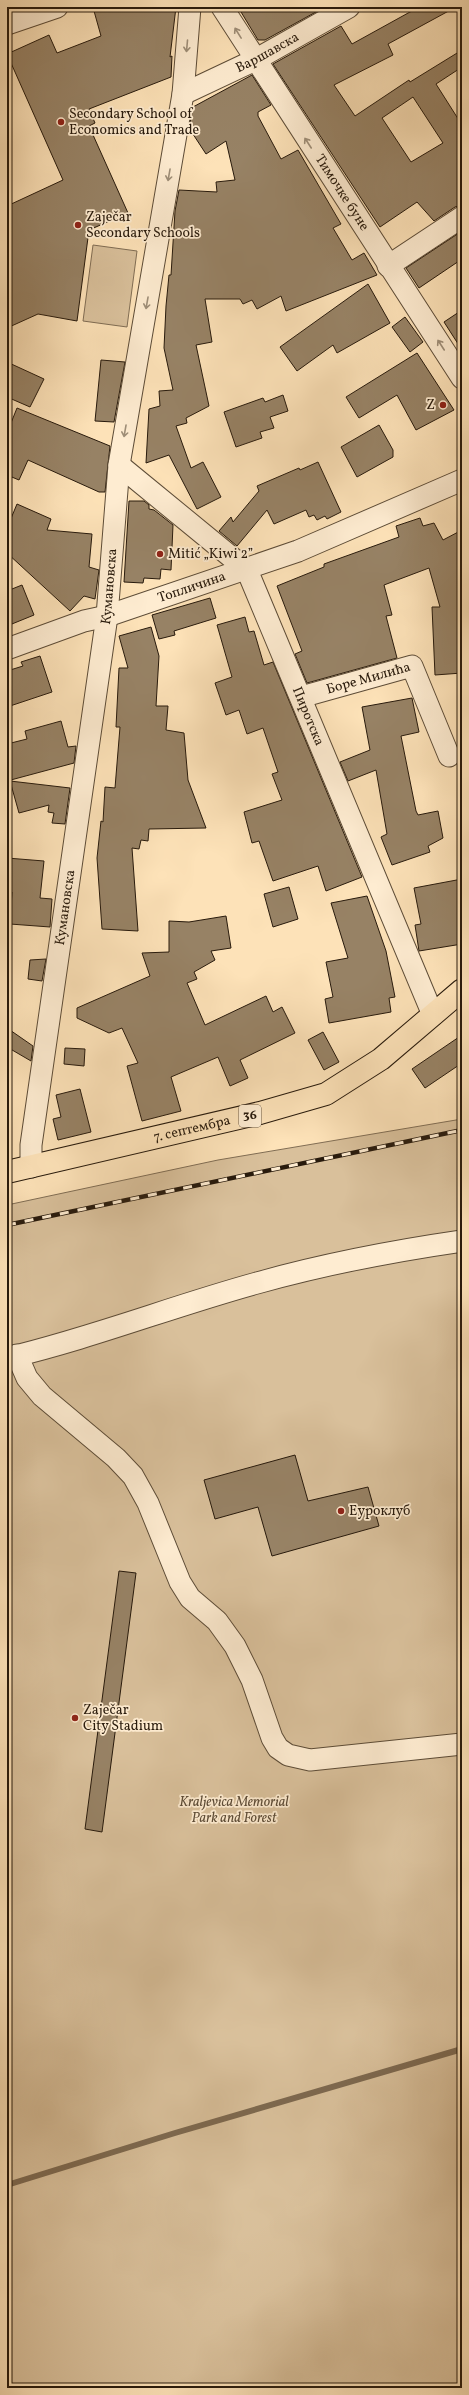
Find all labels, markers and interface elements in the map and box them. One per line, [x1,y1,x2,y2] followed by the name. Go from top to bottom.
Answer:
[234,27,242,39] one-way arrow
[232,28,303,77] street label: Варшавска
[183,39,190,52] one-way arrow
[69,105,200,140] place label: Secondary School of Economics and Trade
[56,117,66,127] marker: Secondary School of Economics and Trade
[304,137,313,148] one-way arrow
[310,151,374,235] street label: Тимочке буне
[165,168,173,181] one-way arrow
[86,208,200,243] place label: Zaječar Secondary Schools
[73,220,83,230] marker: Zaječar Secondary Schools
[143,296,151,309] one-way arrow
[436,339,444,351] one-way arrow
[426,396,435,415] place label: Z
[438,400,448,410] marker: Z
[121,424,129,437] one-way arrow
[168,545,253,564] place label: Mitić „Kiwi 2”
[96,548,122,626] street label: Кумановска
[155,549,165,559] marker: Mitić „Kiwi 2”
[155,567,228,608] street label: Топличина
[324,657,413,699] street label: Боре Милића
[287,684,329,749] street label: Пиротска
[50,868,80,947] street label: Кумановска
[239,1105,261,1127] road number: 36
[152,1111,232,1147] street label: 7. септембра
[349,1502,410,1521] place label: Еуроклуб
[336,1506,346,1516] marker: Еуроклуб
[83,1701,163,1736] place label: Zaječar City Stadium
[70,1713,80,1723] marker: Zaječar City Stadium
[179,1793,289,1828] park label: Kraljevica Memorial Park and Forest

